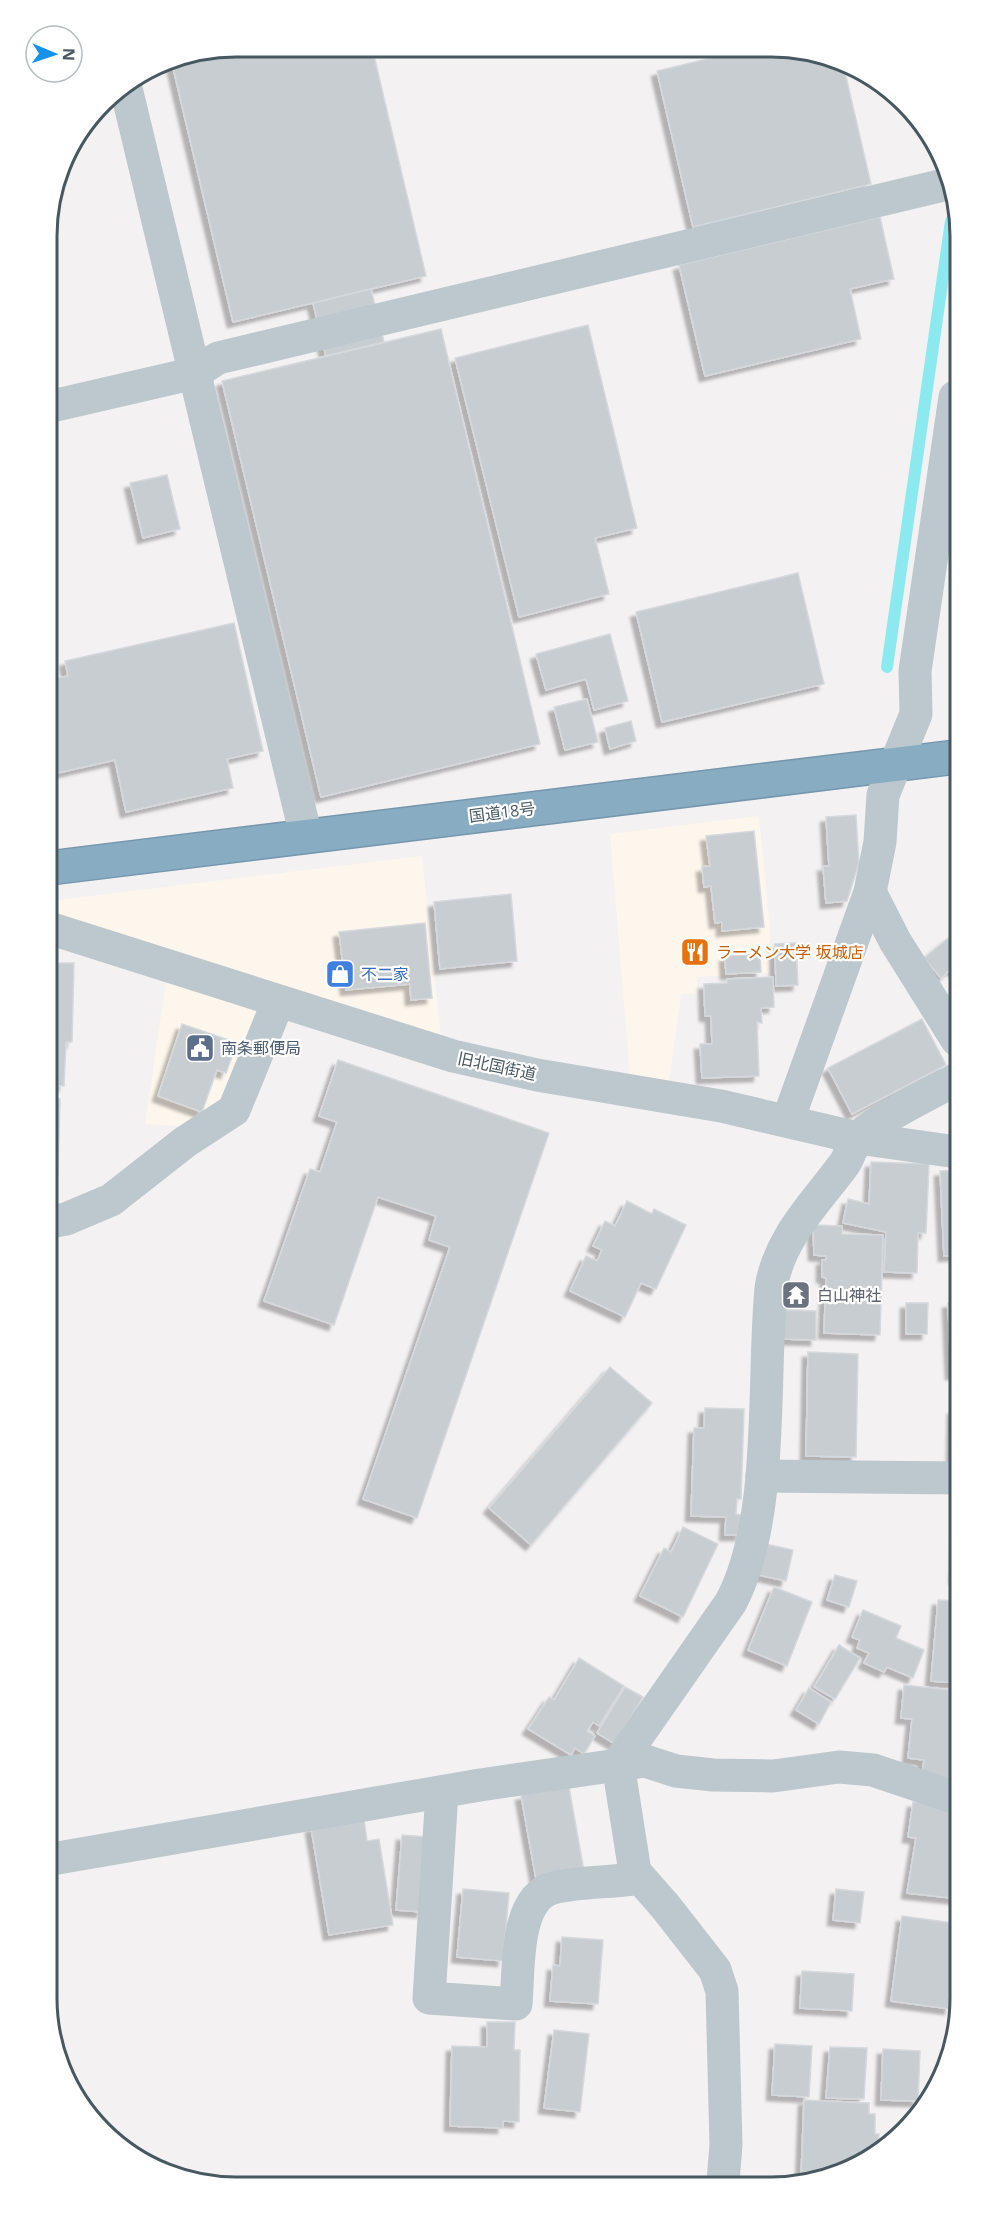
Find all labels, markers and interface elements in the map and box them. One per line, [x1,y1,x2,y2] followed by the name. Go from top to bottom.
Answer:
[24,24,84,84] north arrow
[58,48,80,61] text: N
[468,797,536,827] street label: 国道18号
[679,936,711,968] restaurant icon: ラーメン大学 坂城店
[716,941,864,963] place label: ラーメン大学 坂城店
[324,958,356,990] shop icon: 不二家
[361,963,409,985] place label: 不二家
[184,1032,216,1064] public building icon: 南条郵便局
[221,1037,301,1059] place label: 南条郵便局
[456,1047,538,1085] street label: 旧北国街道
[780,1279,812,1311] temple icon: 白山神社
[817,1284,881,1306] place label: 白山神社

